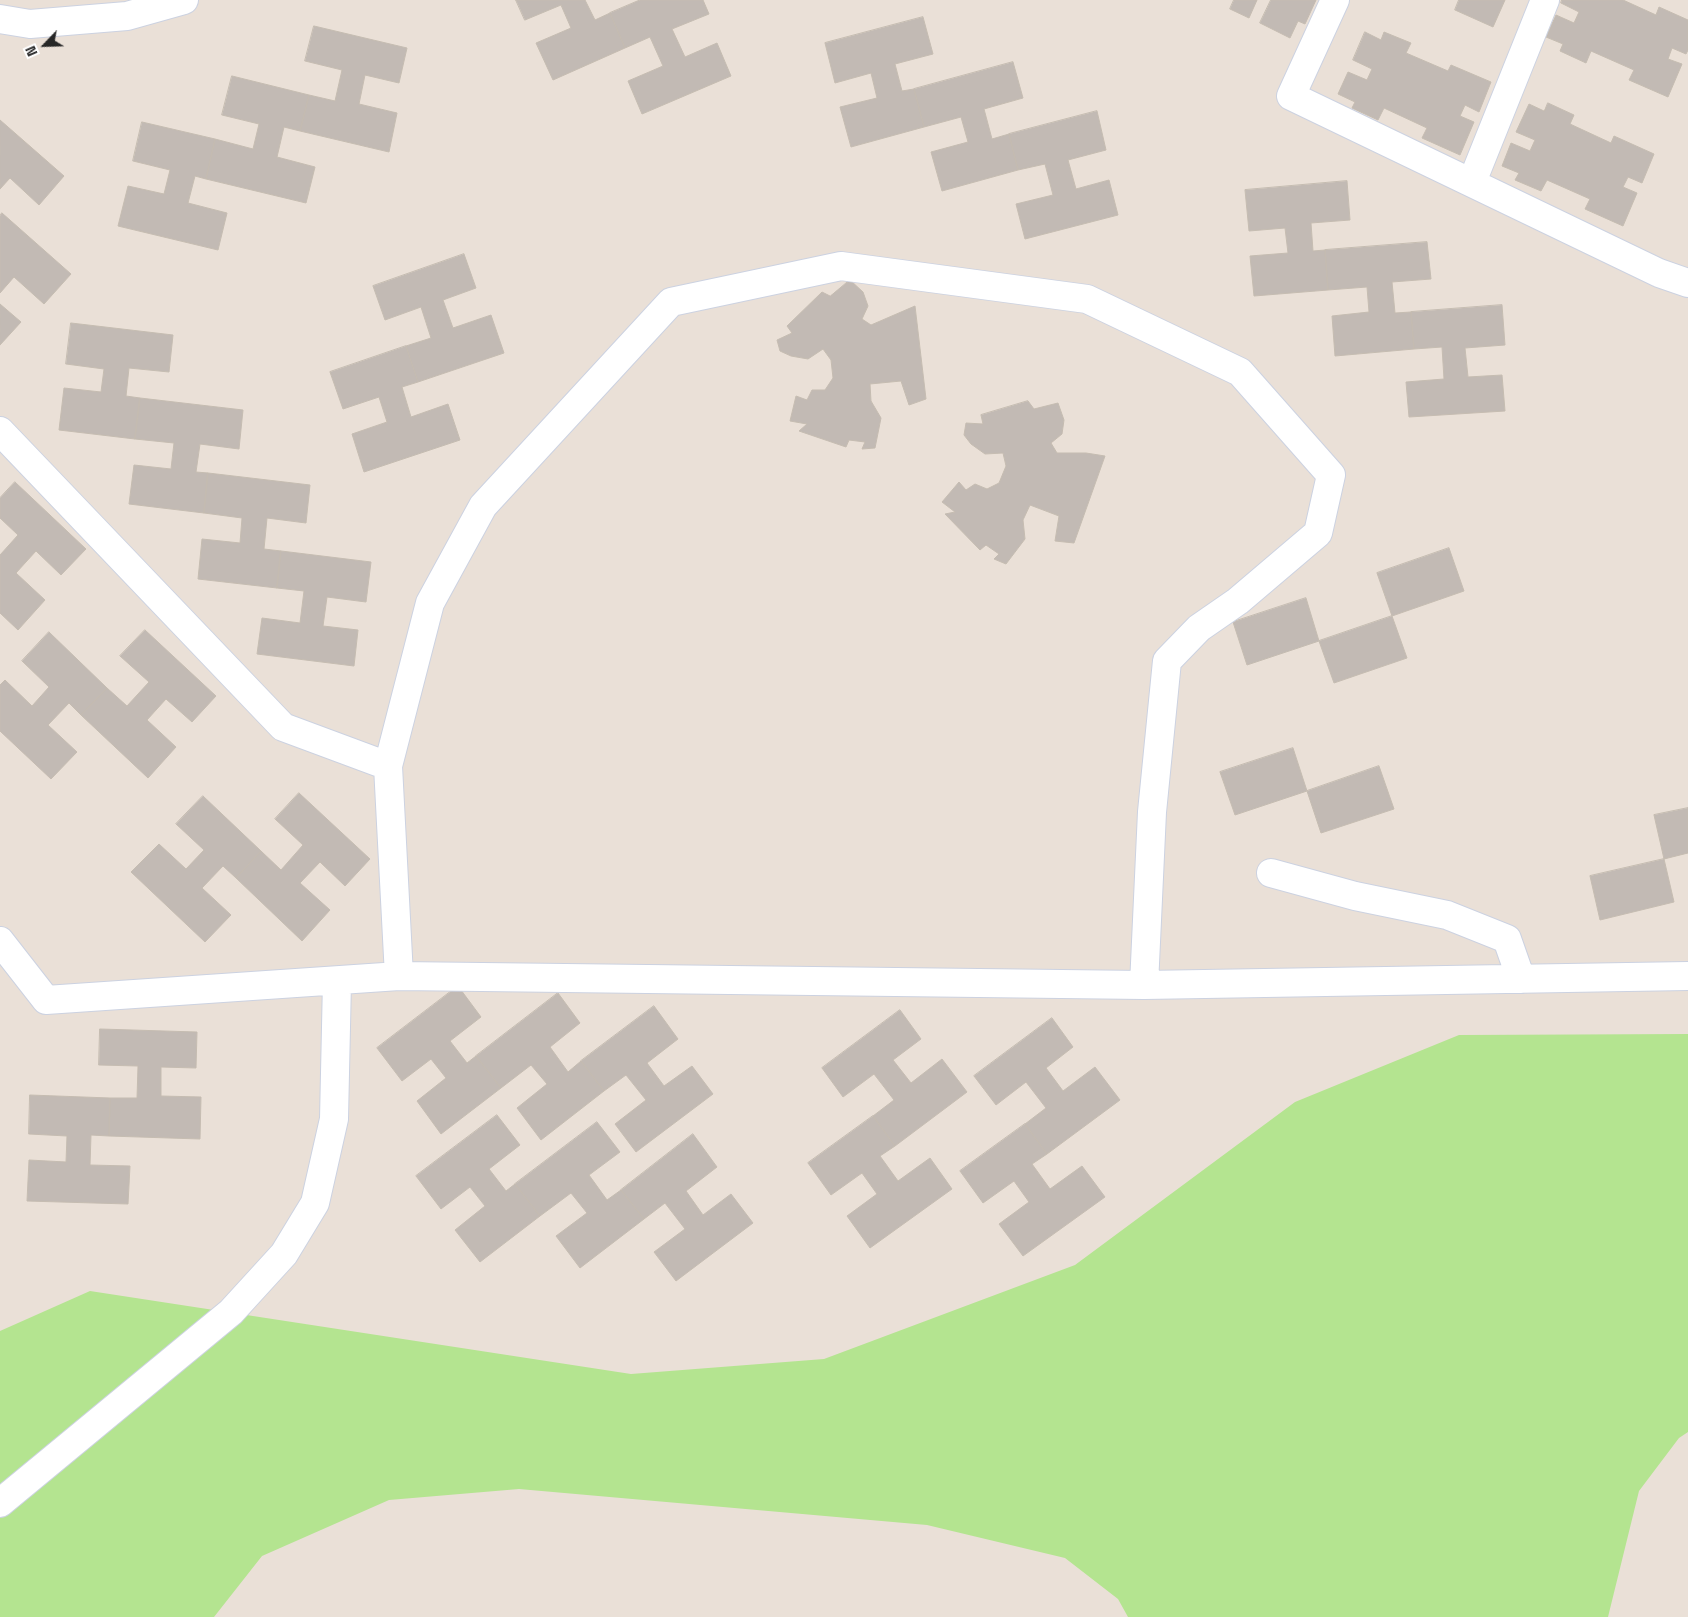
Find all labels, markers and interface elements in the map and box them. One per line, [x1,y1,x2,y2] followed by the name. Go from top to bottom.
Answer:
[20,20,70,70] north arrow
[21,43,41,59] text: N

